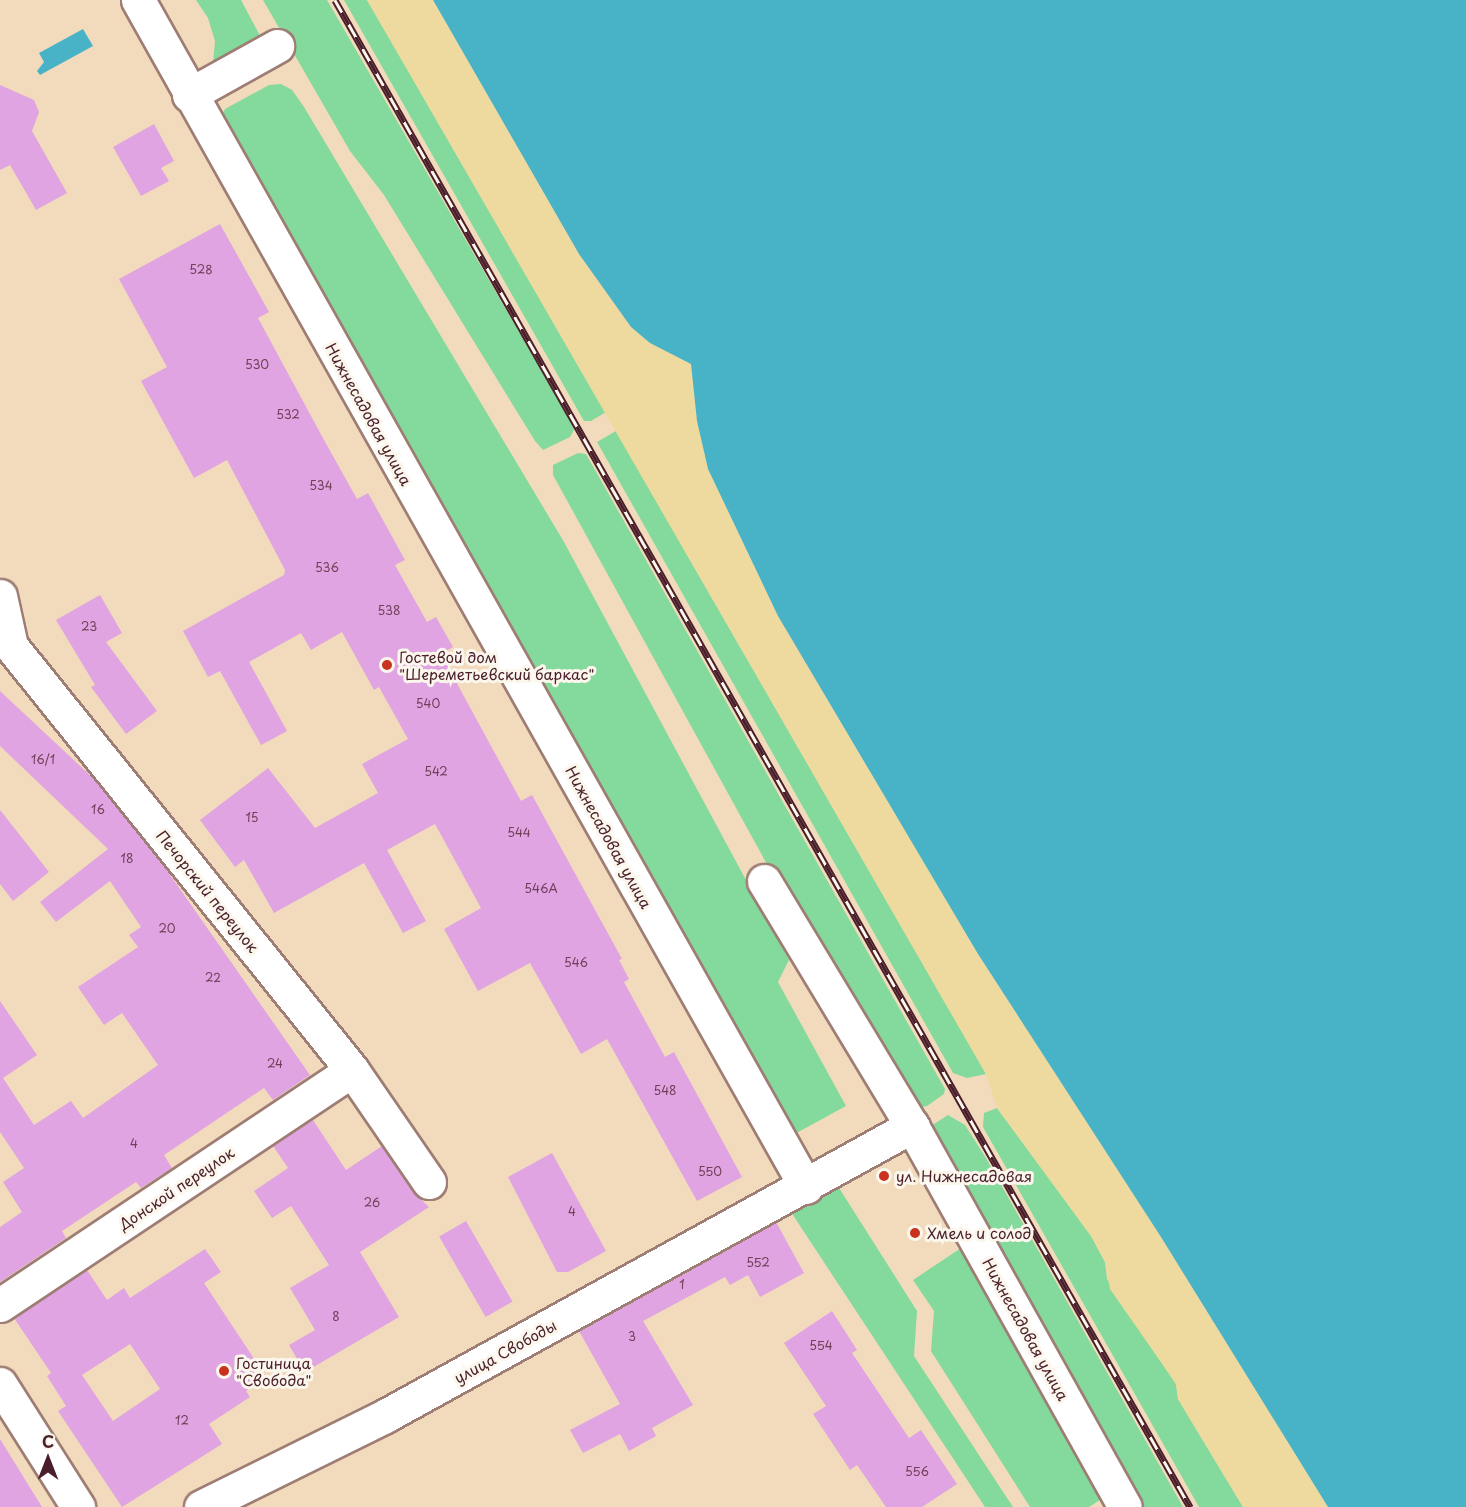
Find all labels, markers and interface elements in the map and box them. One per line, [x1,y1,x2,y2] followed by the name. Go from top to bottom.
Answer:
[189,263,213,277] house number: 528
[322,339,416,489] street label: Нижнесадовая улица
[245,358,269,372] house number: 530
[276,408,300,422] house number: 532
[309,479,333,493] house number: 534
[315,561,339,575] house number: 536
[378,604,400,618] house number: 538
[81,620,97,634] house number: 23
[399,647,596,682] place label: Гостевой дом "Шереметьевский баркас"
[380,658,394,672] marker: Гостевой дом "Шереметьевский баркас"
[416,697,440,711] house number: 540
[31,753,55,767] house number: 16/1
[562,762,656,912] street label: Нижнесадовая улица
[424,765,448,779] house number: 542
[91,803,105,817] house number: 16
[245,811,259,825] house number: 15
[153,826,263,956] street label: Печорский переулок
[507,826,531,840] house number: 544
[121,852,133,866] house number: 18
[524,882,558,896] house number: 546А
[158,922,176,936] house number: 20
[564,956,588,970] house number: 546
[205,971,221,985] house number: 22
[267,1057,283,1071] house number: 24
[653,1084,677,1098] house number: 548
[130,1137,138,1151] house number: 4
[115,1143,237,1233] street label: Донской переулок
[698,1165,722,1179] house number: 550
[896,1167,1032,1185] place label: ул. Нижнесадовая
[877,1169,891,1183] marker: ул. Нижнесадовая
[364,1196,380,1210] house number: 26
[568,1205,576,1219] house number: 4
[927,1224,1032,1242] place label: Хмель и солод
[908,1226,922,1240] marker: Хмель и солод
[979,1254,1073,1404] street label: Нижнесадовая улица
[746,1256,770,1270] house number: 552
[679,1278,685,1292] house number: 1
[332,1310,340,1324] house number: 8
[450,1315,560,1387] street label: улица Свободы
[628,1330,636,1344] house number: 3
[809,1339,833,1353] house number: 554
[236,1353,311,1388] place label: Гостиница "Свобода"
[217,1364,231,1378] marker: Гостиница "Свобода"
[175,1414,189,1428] house number: 12
[18,1429,78,1489] north arrow
[42,1429,54,1453] text: С
[905,1465,929,1479] house number: 556

